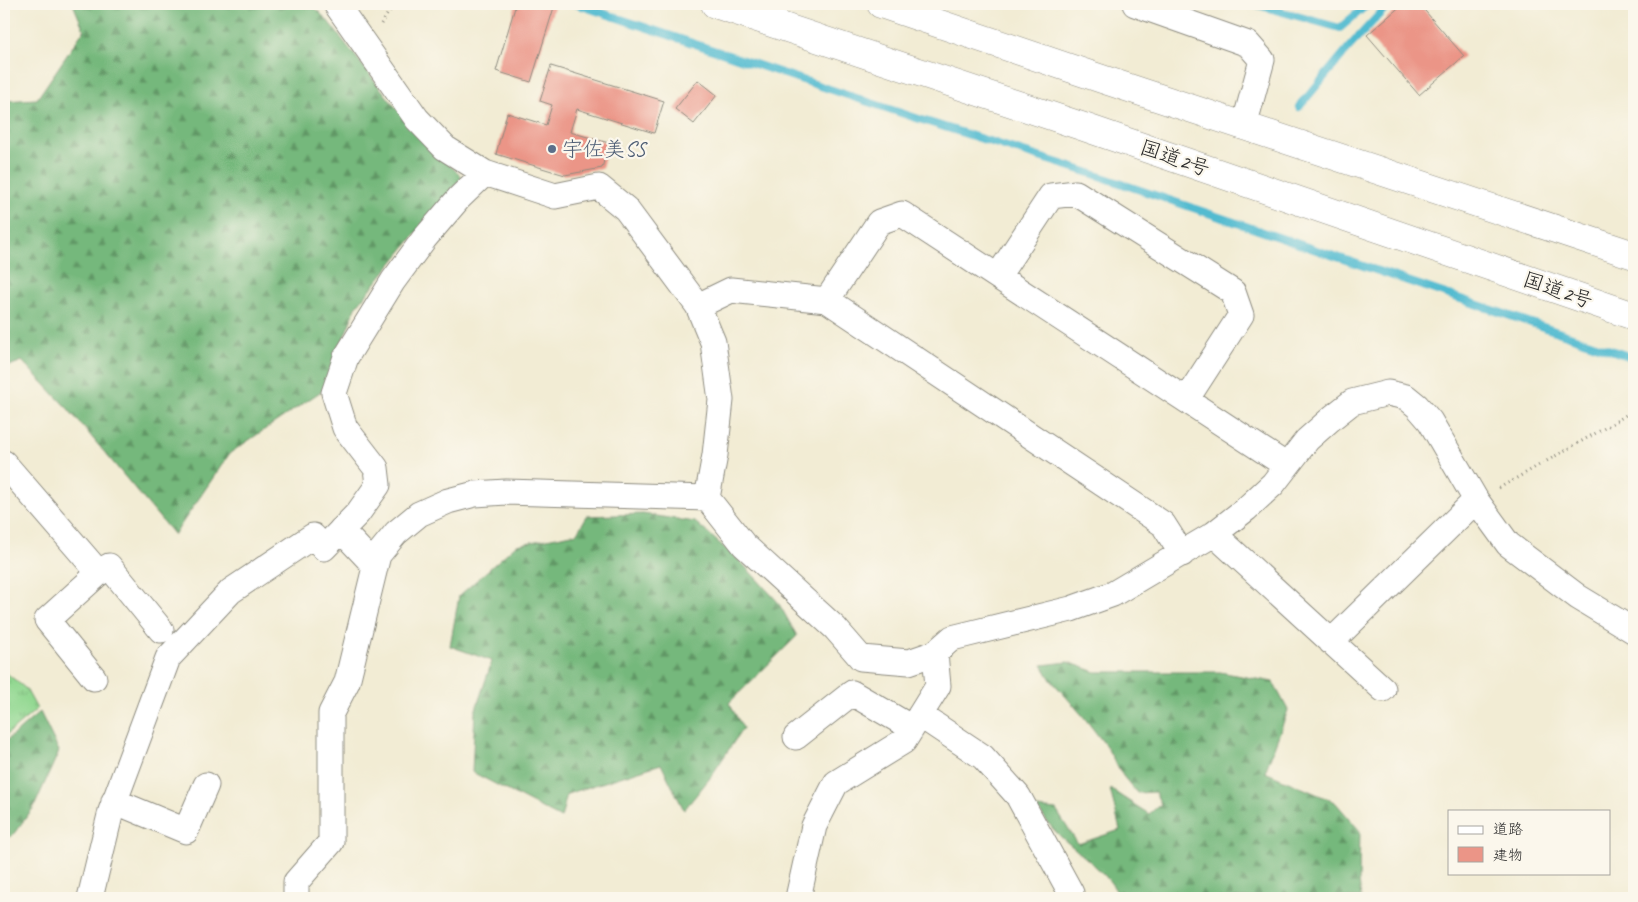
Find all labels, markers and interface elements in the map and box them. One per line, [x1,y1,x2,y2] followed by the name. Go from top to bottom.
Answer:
[1137,134,1213,182] street label: 国道2号
[562,136,648,162] place label: 宇佐美SS
[546,143,558,155] marker: 宇佐美SS
[1520,266,1596,314] street label: 国道2号
[1448,810,1610,874] legend
[1493,820,1523,839] text: 道路
[1493,846,1523,865] text: 建物

